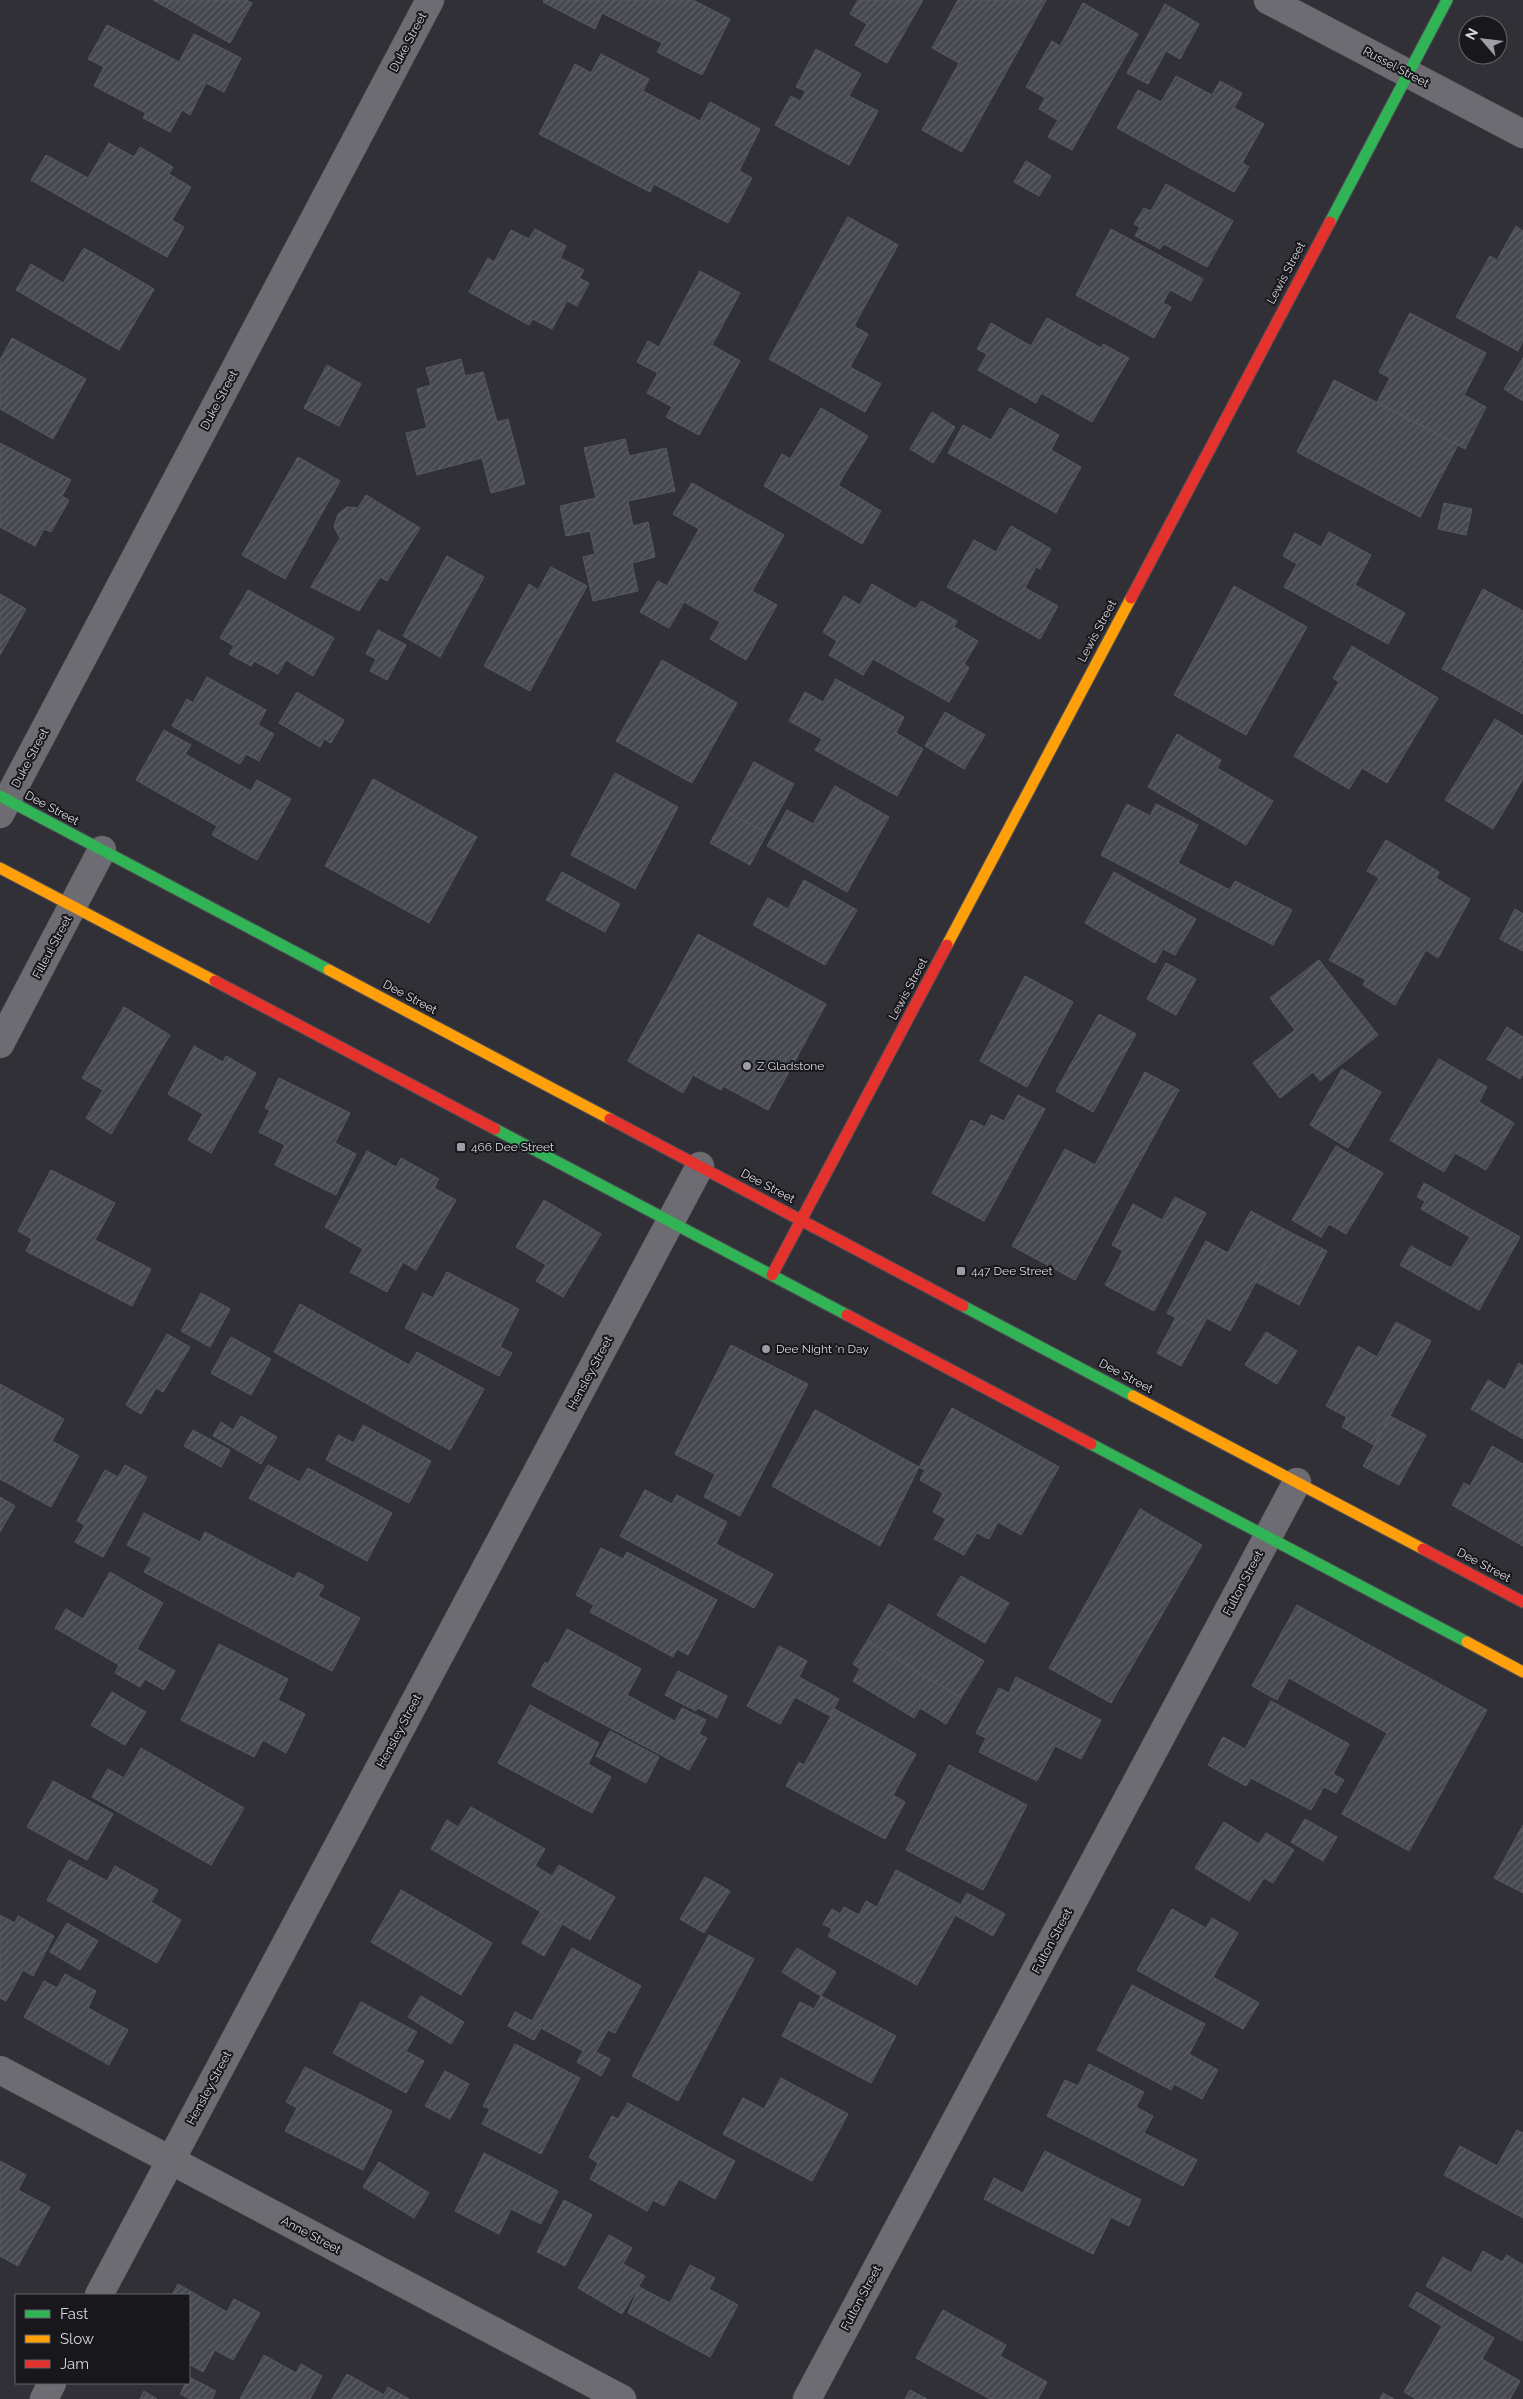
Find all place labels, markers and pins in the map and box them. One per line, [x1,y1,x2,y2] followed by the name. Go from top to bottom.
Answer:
[757,1059,824,1073] place label: Z Gladstone
[741,1060,753,1072] marker: Z Gladstone
[471,1140,554,1154] place label: 466 Dee Street
[455,1141,467,1153] marker: 466 Dee Street
[971,1264,1053,1278] place label: 447 Dee Street
[955,1265,967,1277] marker: 447 Dee Street
[776,1342,869,1356] place label: Dee Night ‘n Day
[760,1343,772,1355] marker: Dee Night ‘n Day

